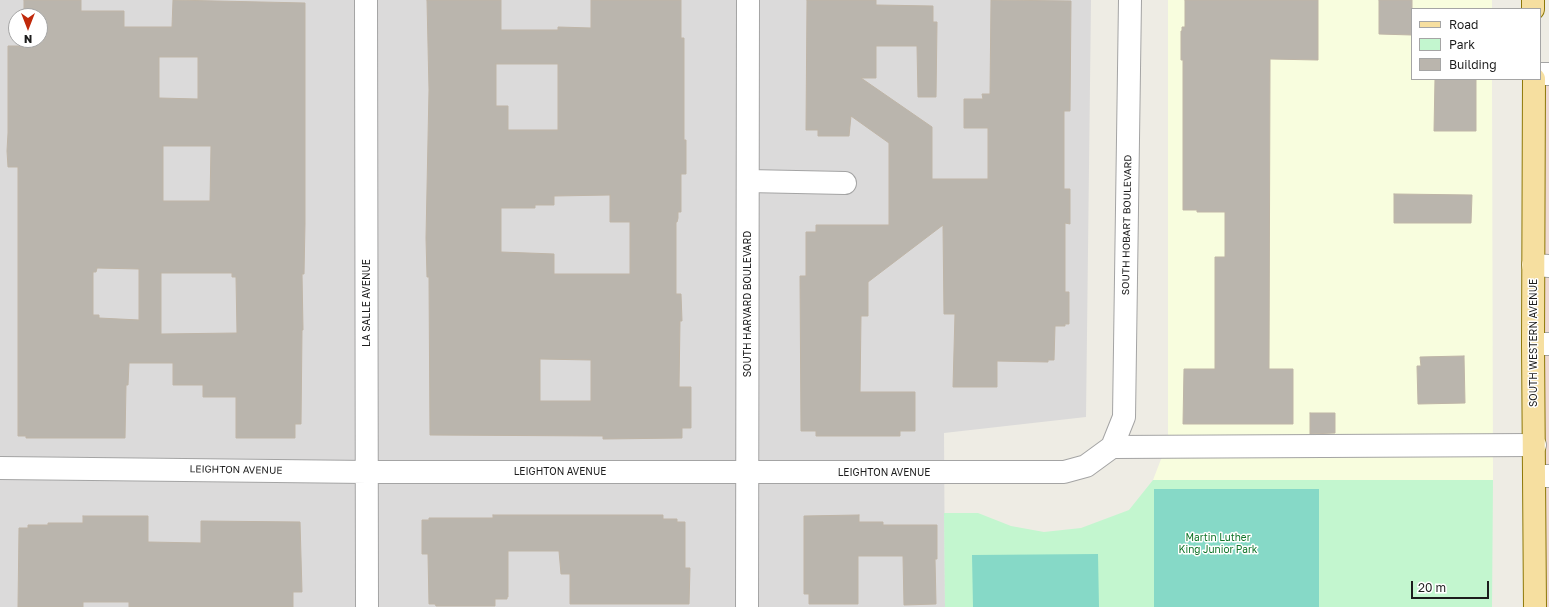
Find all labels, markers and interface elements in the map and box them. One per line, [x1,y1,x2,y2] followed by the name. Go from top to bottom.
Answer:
[8,8,48,48] north arrow
[1411,8,1541,80] legend
[1449,17,1478,32] text: Road
[24,33,32,46] text: N
[1449,37,1475,52] text: Park
[1449,57,1497,72] text: Building
[1120,155,1134,295] street label: SOUTH HOBART BOULEVARD
[742,231,754,377] street label: SOUTH HARVARD BOULEVARD
[361,259,373,347] street label: LA SALLE AVENUE
[1528,279,1540,407] street label: SOUTH WESTERN AVENUE
[190,463,282,477] street label: LEIGHTON AVENUE
[514,466,606,478] street label: LEIGHTON AVENUE
[838,467,930,479] street label: LEIGHTON AVENUE
[1179,532,1257,556] park label: Martin Luther King Junior Park
[1413,573,1491,599] scale bar
[1418,580,1446,595] text: 20 m

